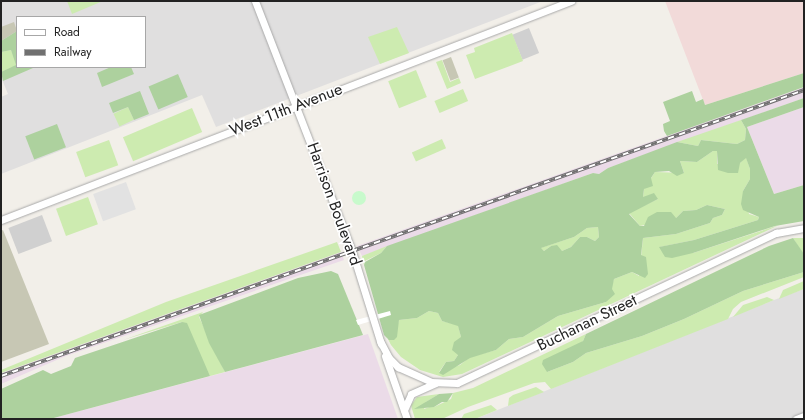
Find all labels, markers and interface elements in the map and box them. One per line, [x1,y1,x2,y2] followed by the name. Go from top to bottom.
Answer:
[16,16,146,68] legend
[54,23,80,41] text: Road
[54,43,92,61] text: Railway
[227,80,345,140] street label: West 11th Avenue
[303,140,365,268] street label: Harrison Boulevard
[534,291,640,355] street label: Buchanan Street

